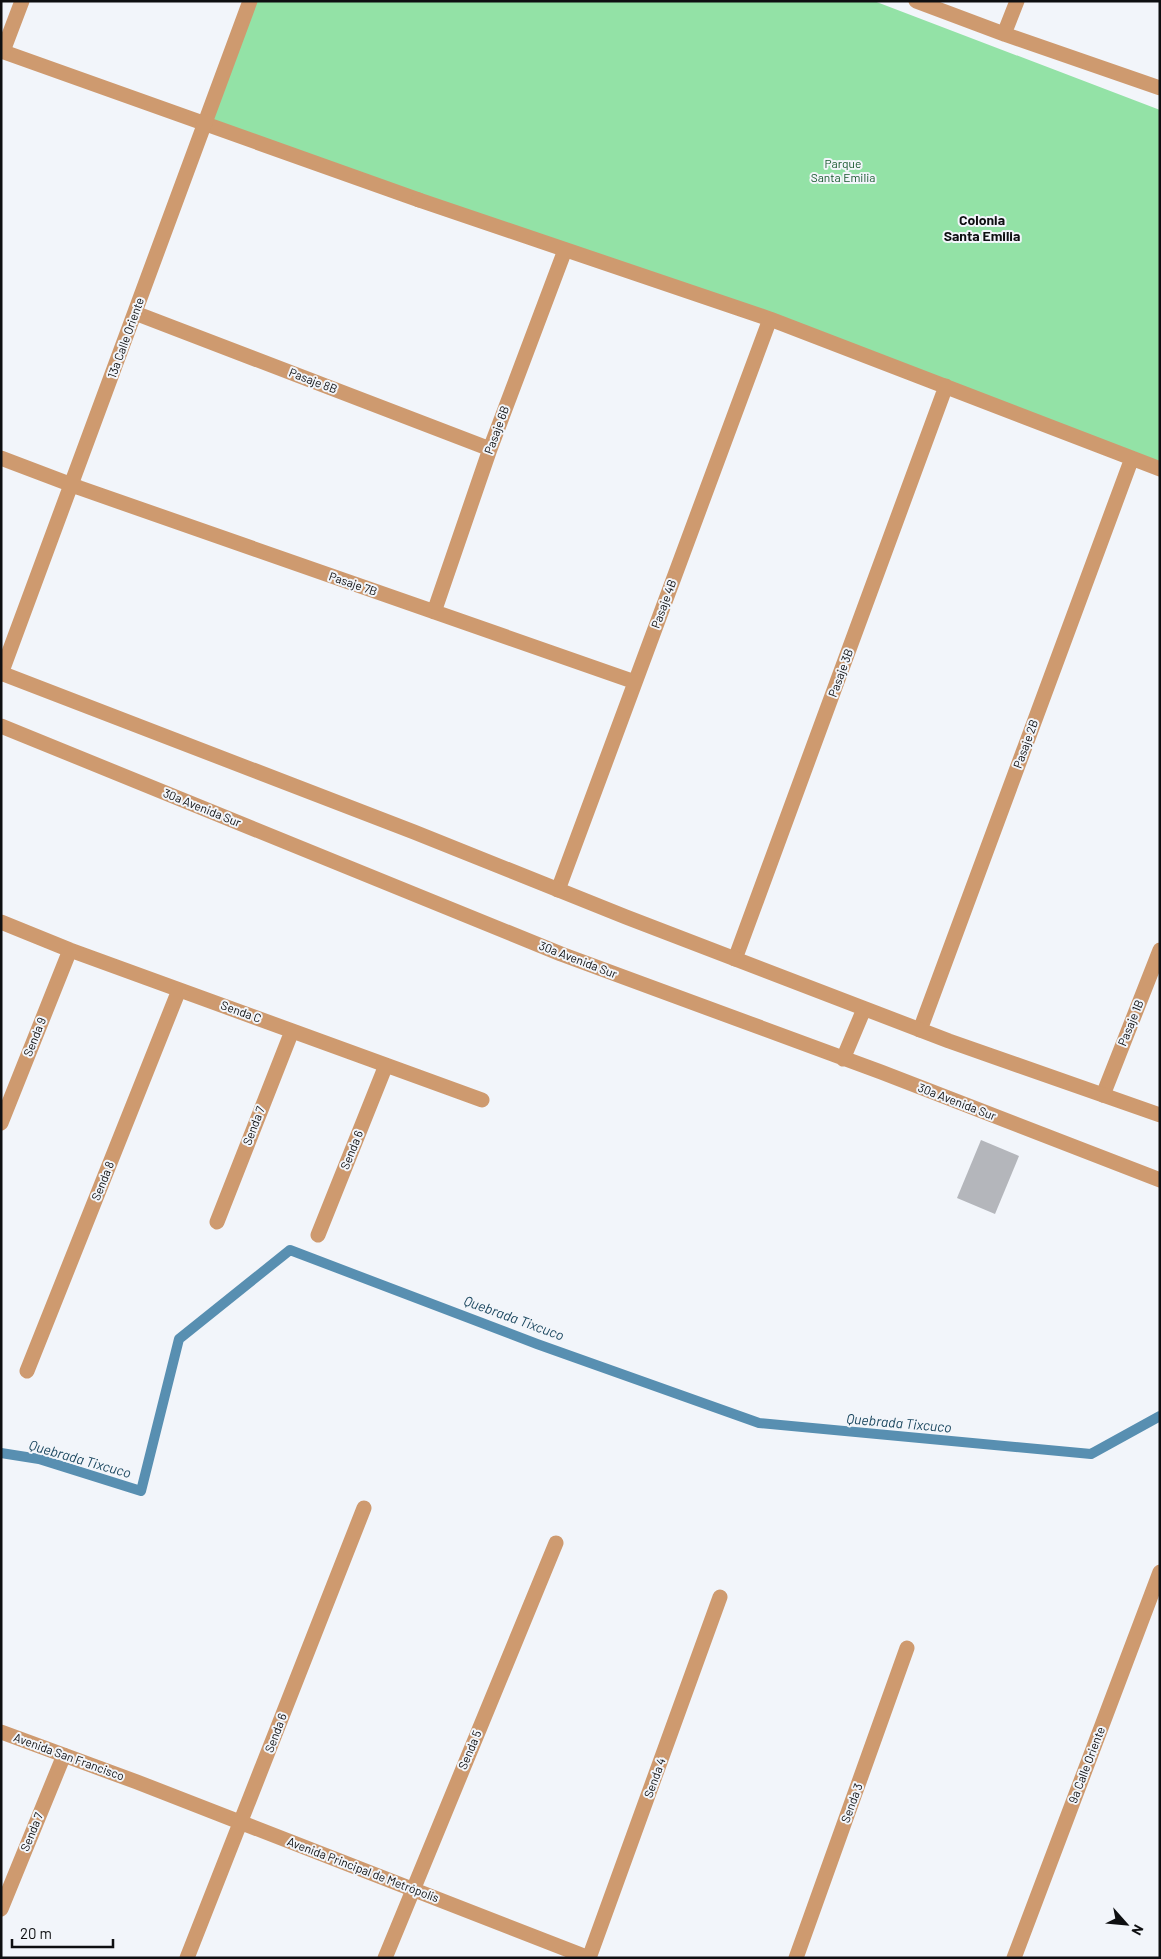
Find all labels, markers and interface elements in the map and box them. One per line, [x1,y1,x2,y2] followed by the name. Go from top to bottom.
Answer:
[811,156,875,184] park label: Parque Santa Emilia
[944,211,1020,244] district label: Colonia Santa Emilia
[104,295,146,380] street label: 13a Calle Oriente
[287,364,339,396] street label: Pasaje 8B
[481,404,511,456] street label: Pasaje 6B
[327,568,379,598] street label: Pasaje 7B
[648,577,678,630] street label: Pasaje 4B
[825,647,855,699] street label: Pasaje 3B
[1010,717,1040,770] street label: Pasaje 2B
[161,785,244,829] street label: 30a Avenida Sur
[537,938,620,981] street label: 30a Avenida Sur
[219,997,264,1025] street label: Senda C
[1114,997,1146,1048] street label: Pasaje 1B
[20,1015,48,1058] street label: Senda 9
[916,1080,999,1123] street label: 30a Avenida Sur
[239,1104,267,1147] street label: Senda 7
[337,1128,365,1171] street label: Senda 6
[88,1159,116,1202] street label: Senda 8
[462,1292,567,1344] water label: Quebrada Tixcuco
[846,1409,952,1436] water label: Quebrada Tixcuco
[27,1436,133,1481] water label: Quebrada Tixcuco
[261,1711,289,1754] street label: Senda 6
[1065,1724,1107,1805] street label: 9a Calle Oriente
[455,1728,484,1771] street label: Senda 5
[12,1730,127,1783] street label: Avenida San Francisco
[640,1756,668,1800] street label: Senda 4
[837,1781,865,1824] street label: Senda 3
[17,1810,45,1853] street label: Senda 7
[285,1834,442,1905] street label: Avenida Principal de Metrópolis
[1101,1899,1151,1949] north arrow
[12,1916,114,1948] scale bar
[1128,1922,1148,1938] text: N
[20,1924,52,1942] text: 20 m

